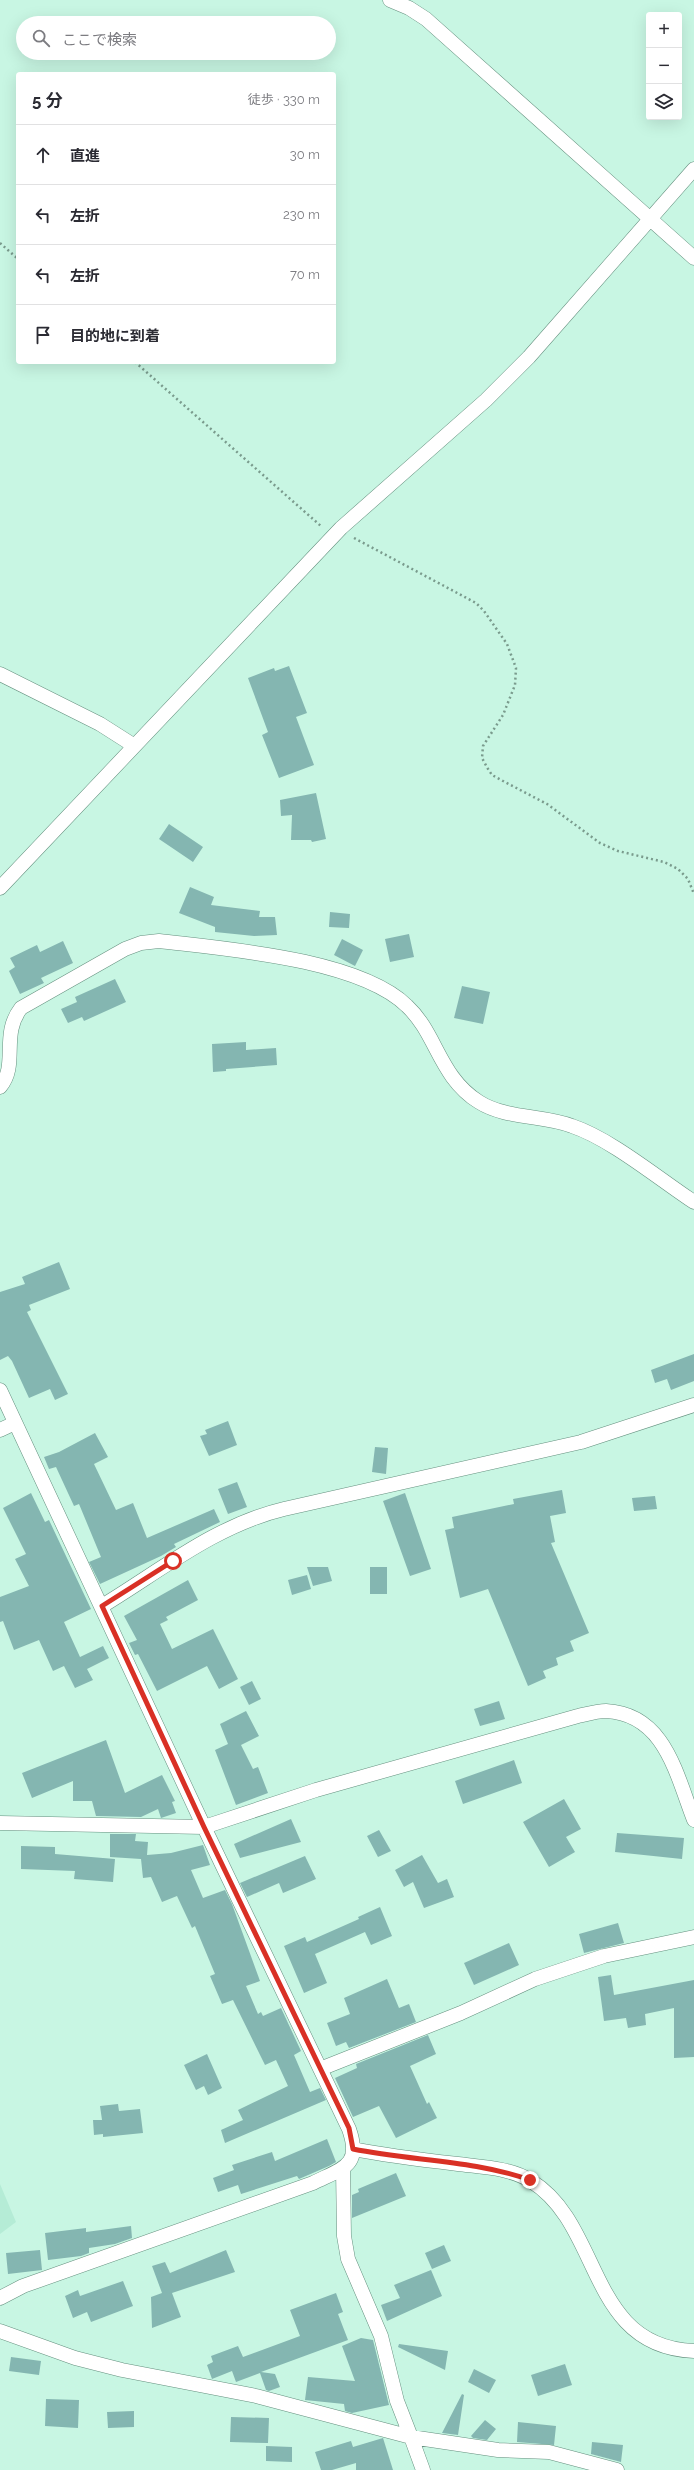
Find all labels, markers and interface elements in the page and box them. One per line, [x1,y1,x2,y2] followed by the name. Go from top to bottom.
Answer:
[646,12,682,120] map controls
[646,12,682,48] button: +
[16,16,336,60] search box
[30,27,52,49] icon: search
[62,31,137,49] text: ここで検索
[646,48,682,84] button: −
[646,84,682,120] button: layers
[32,90,63,110] text: 5 分
[248,92,320,107] text: 徒歩 · 330 m
[32,144,54,166] icon: ahead
[70,147,100,165] text: 直進
[290,147,320,162] text: 30 m
[32,204,54,226] icon: left
[70,207,100,225] text: 左折
[283,207,320,222] text: 230 m
[32,264,54,286] icon: left
[70,267,100,285] text: 左折
[290,267,320,282] text: 70 m
[32,324,54,346] icon: arrive
[70,327,160,345] text: 目的地に到着
[164,1552,182,1570] route start
[521,2171,539,2189] route end

